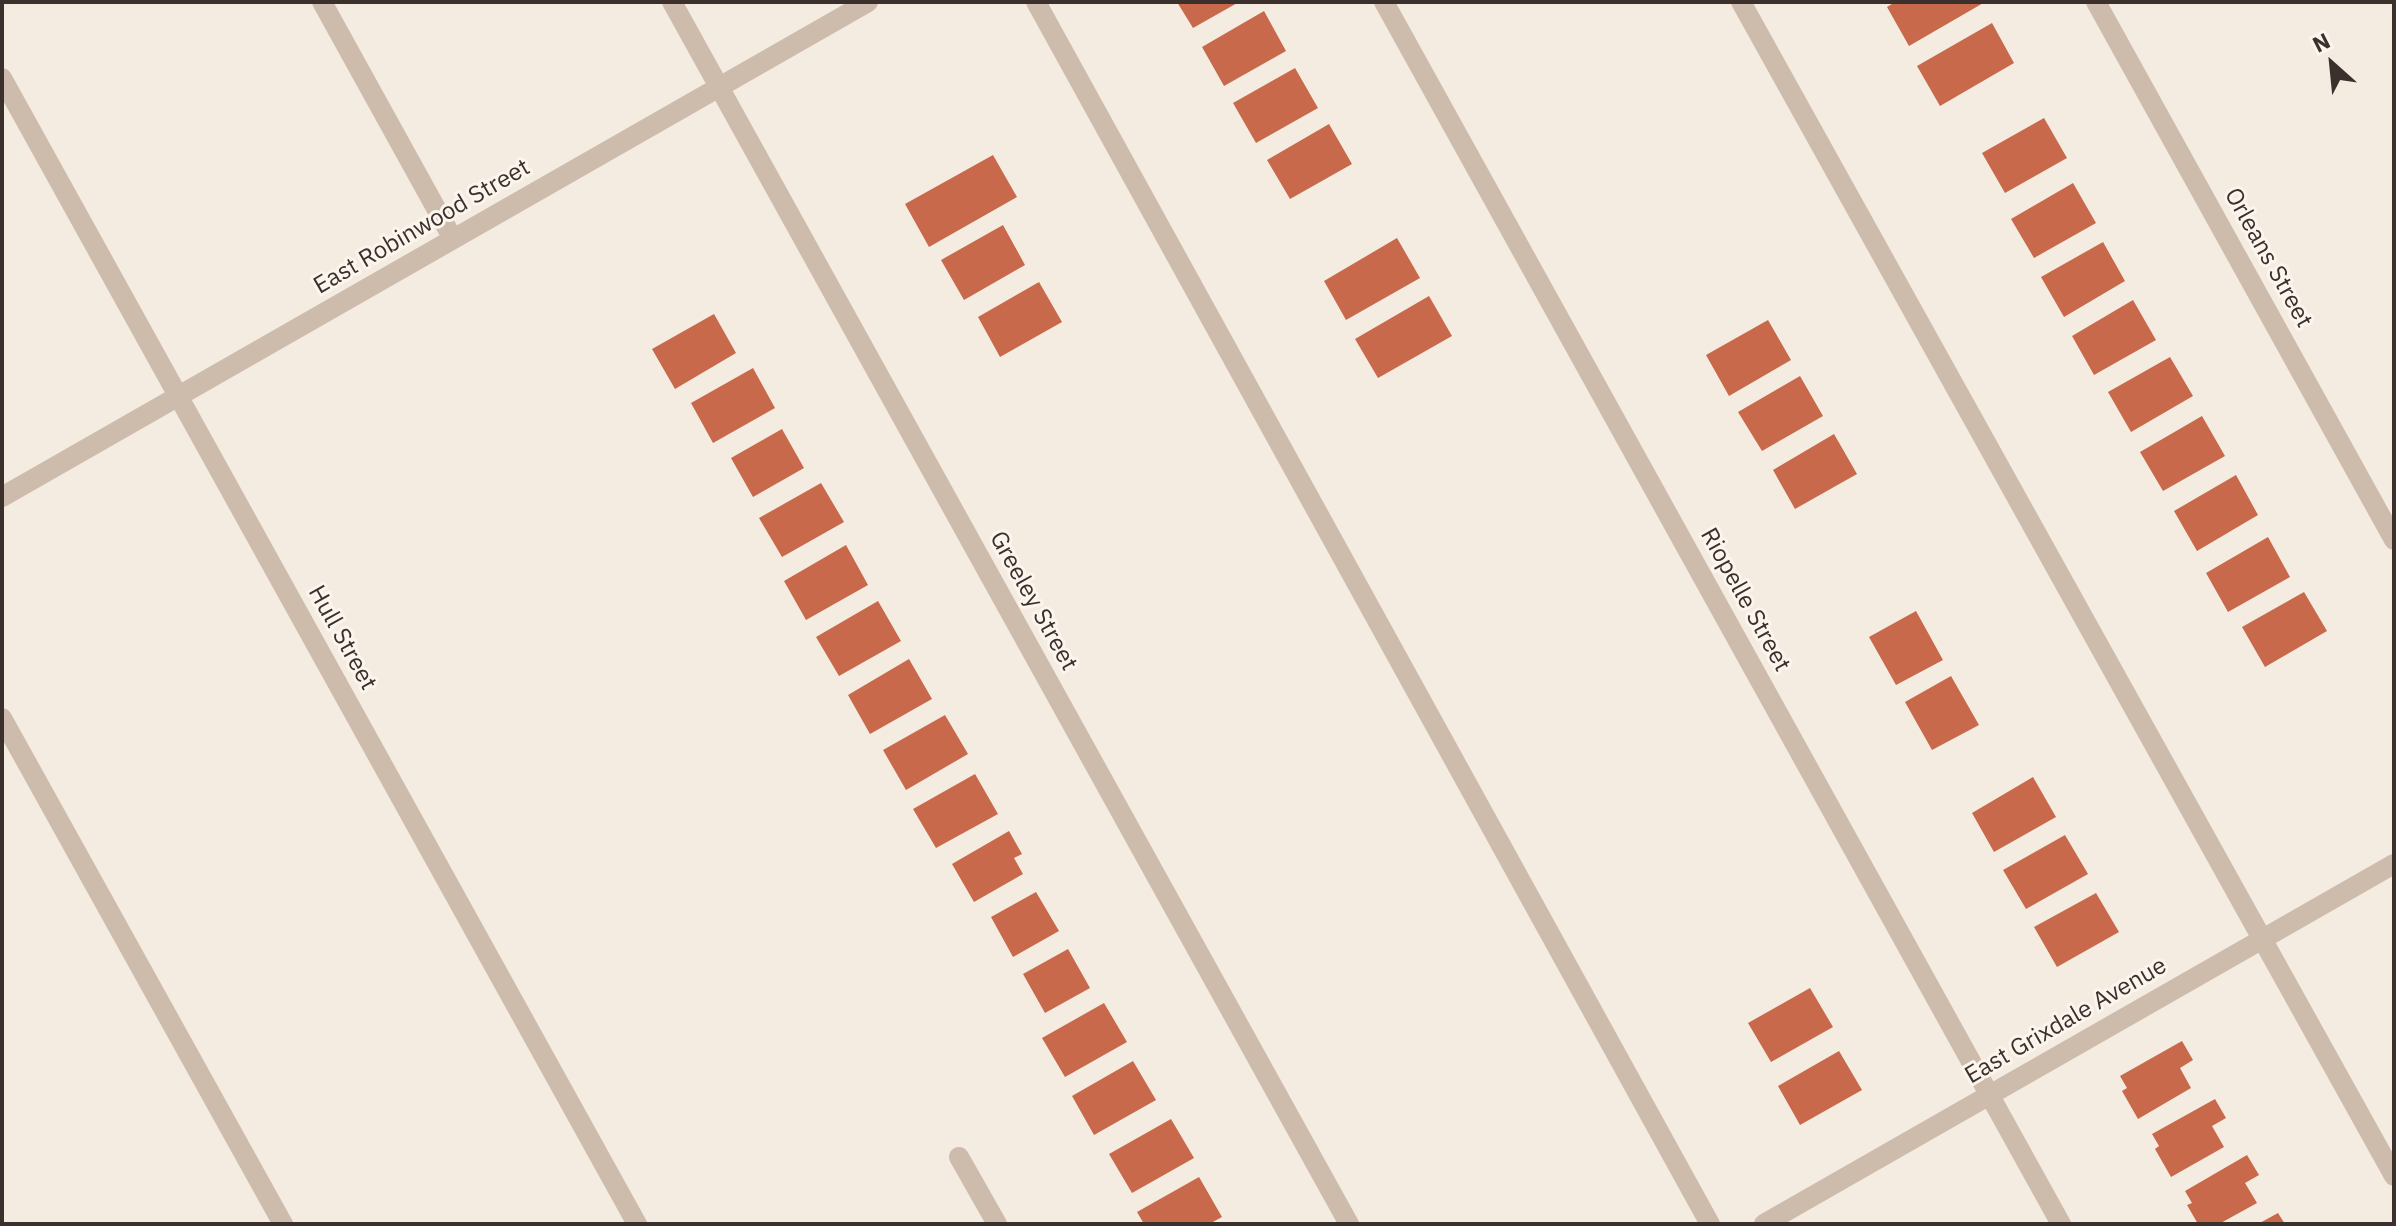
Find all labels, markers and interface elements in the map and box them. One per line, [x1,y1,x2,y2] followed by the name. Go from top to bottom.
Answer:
[2292,24,2372,104] north arrow
[2307,26,2335,59] text: N
[309,153,535,301] street label: East Robinwood Street
[2218,183,2318,333] street label: Orleans Street
[1694,523,1796,677] street label: Riopelle Street
[983,526,1083,676] street label: Greeley Street
[302,581,382,695] street label: Hull Street
[1960,952,2172,1090] street label: East Grixdale Avenue

